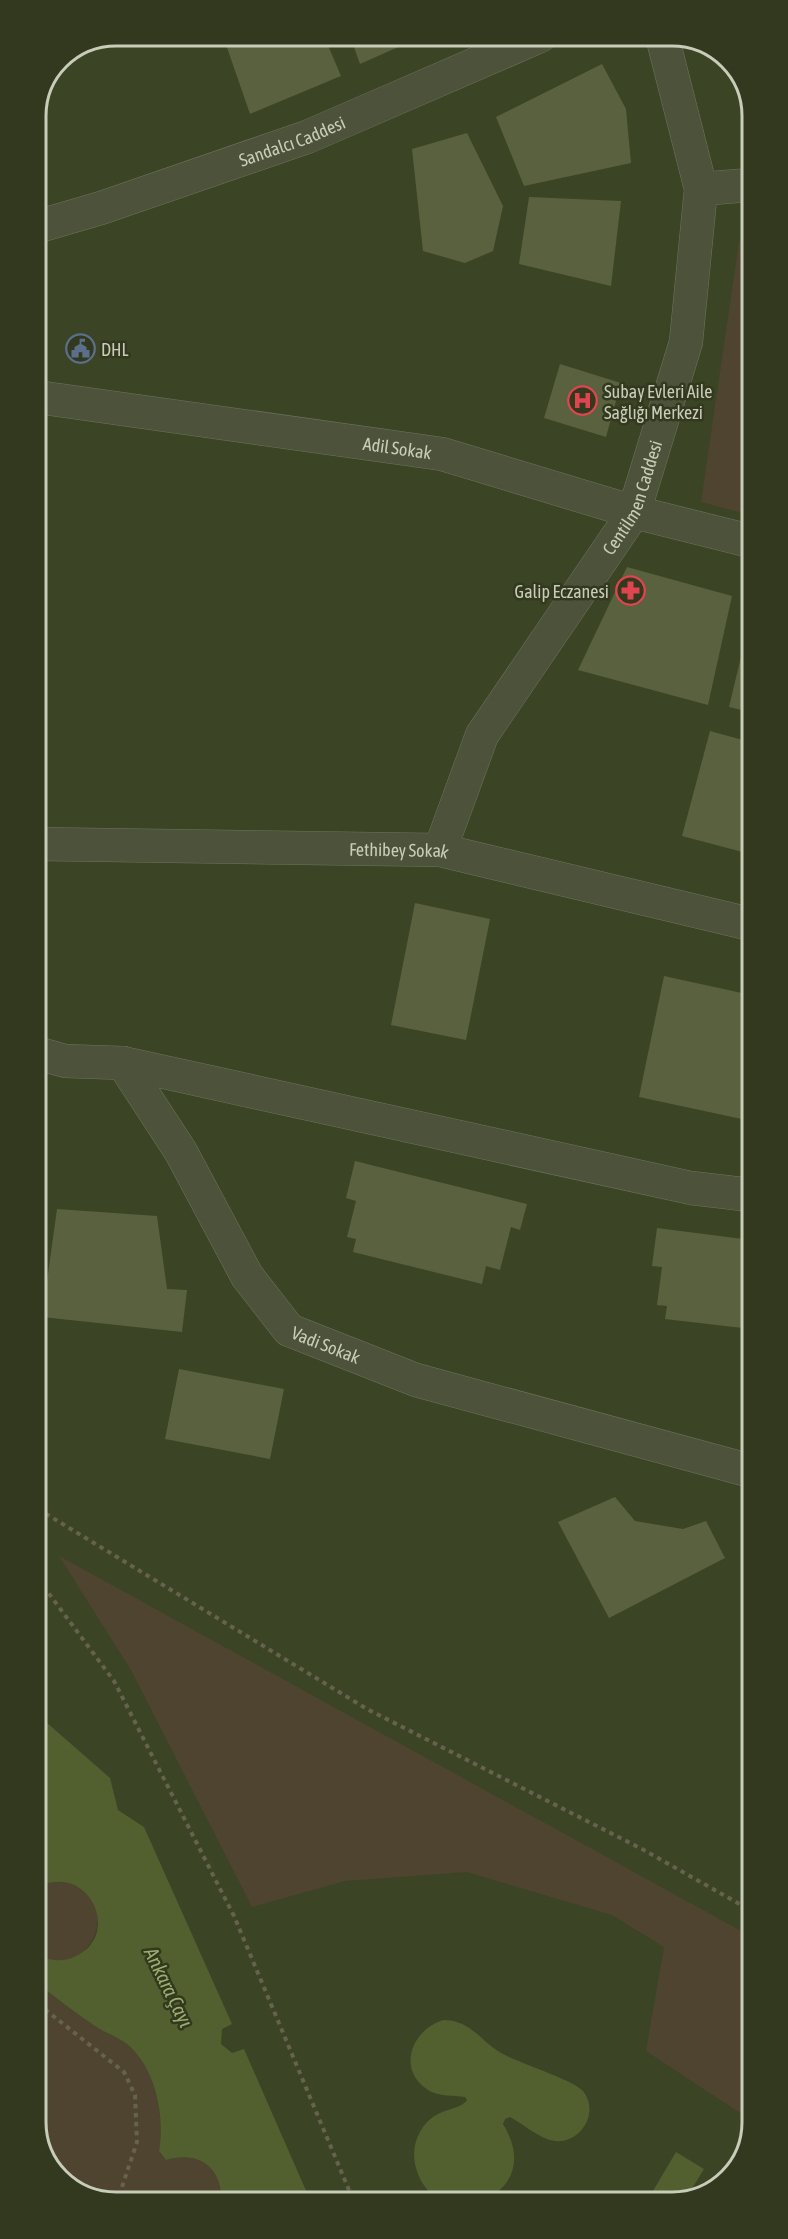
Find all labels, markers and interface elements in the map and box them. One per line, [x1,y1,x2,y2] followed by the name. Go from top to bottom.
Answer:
[236,111,348,170] street label: Sandalcı Caddesi
[64,333,96,365] public building icon: DHL
[101,339,129,360] place label: DHL
[604,381,713,423] place label: Subay Evleri Aile Sağlığı Merkezi
[567,385,599,417] hospital icon: Subay Evleri Aile Sağlığı Merkezi
[362,433,433,463] street label: Adil Sokak
[598,438,666,559] street label: Centilmen Caddesi
[614,575,646,607] pharmacy icon: Galip Eczanesi
[515,581,609,602] place label: Galip Eczanesi
[349,838,451,862] street label: Fethibey Sokak
[289,1322,363,1368] street label: Vadi Sokak
[139,1943,198,2031] water label: Ankara Çayı

